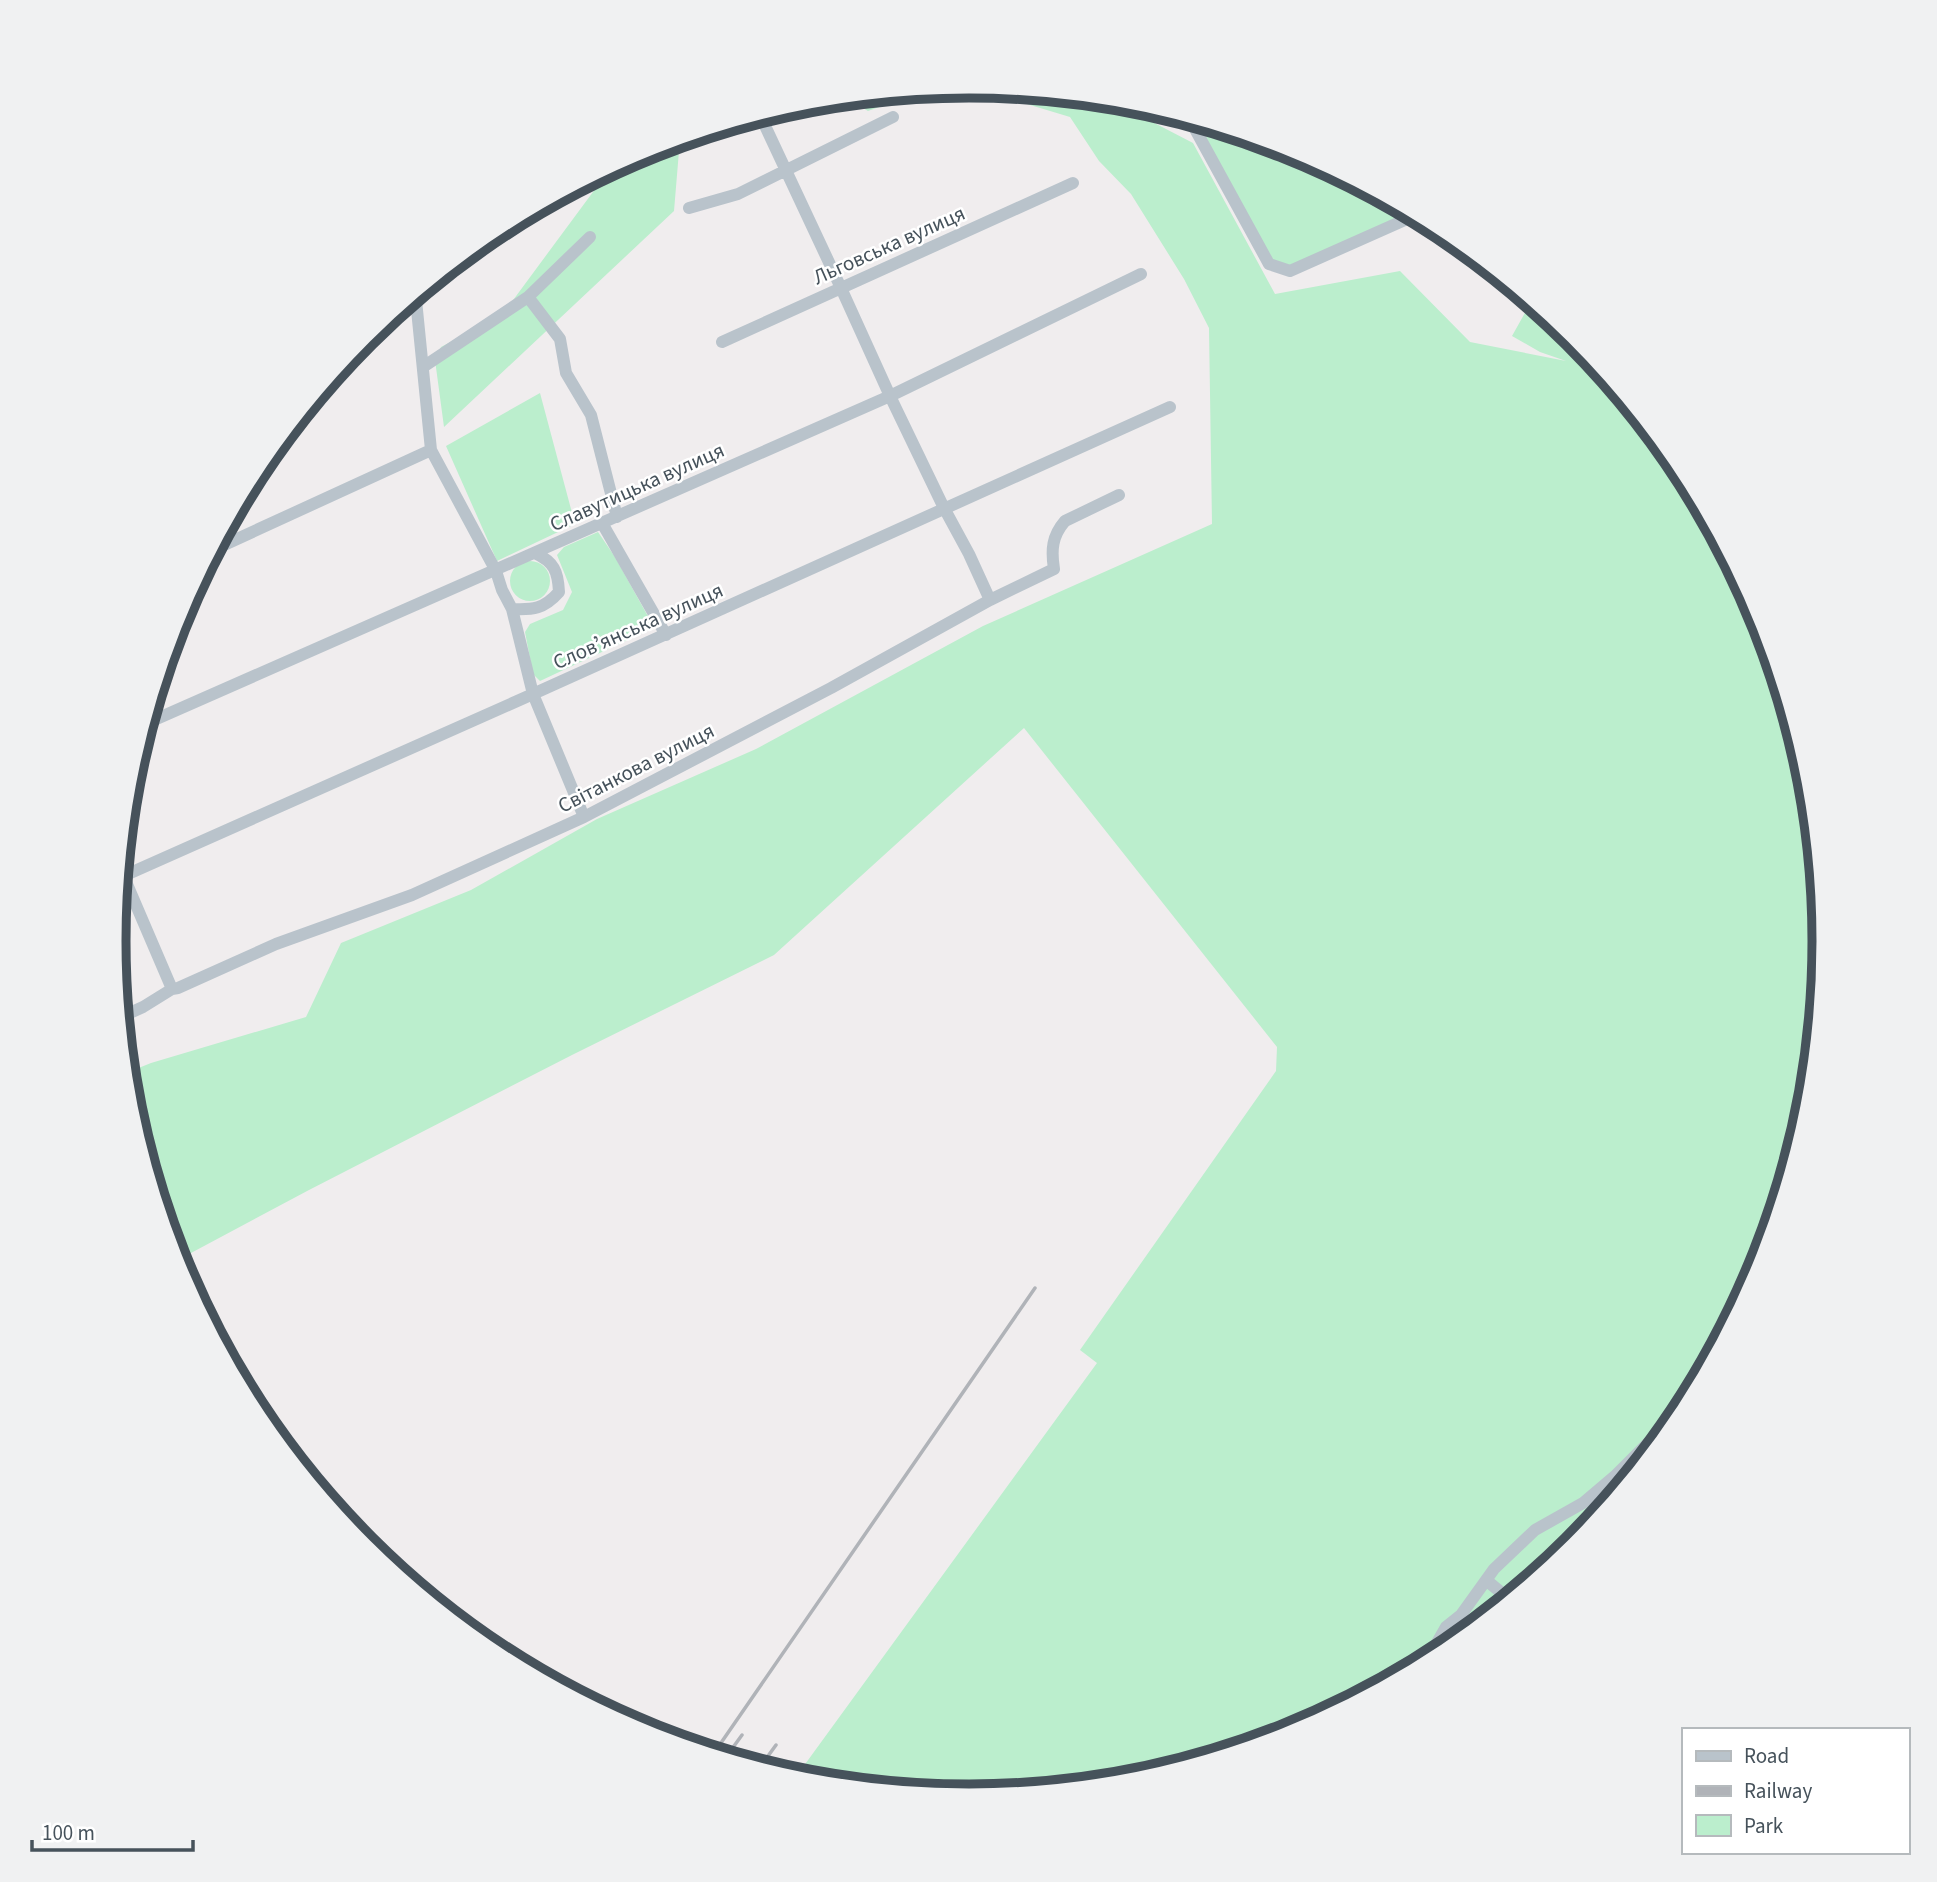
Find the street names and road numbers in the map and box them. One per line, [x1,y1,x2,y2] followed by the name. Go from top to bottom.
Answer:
[808,198,970,292] street label: Льговська вулиця
[545,435,729,539] street label: Славутицька вулиця
[548,575,728,677] street label: Словʼянська вулиця
[553,716,719,820] street label: Світанкова вулиця

